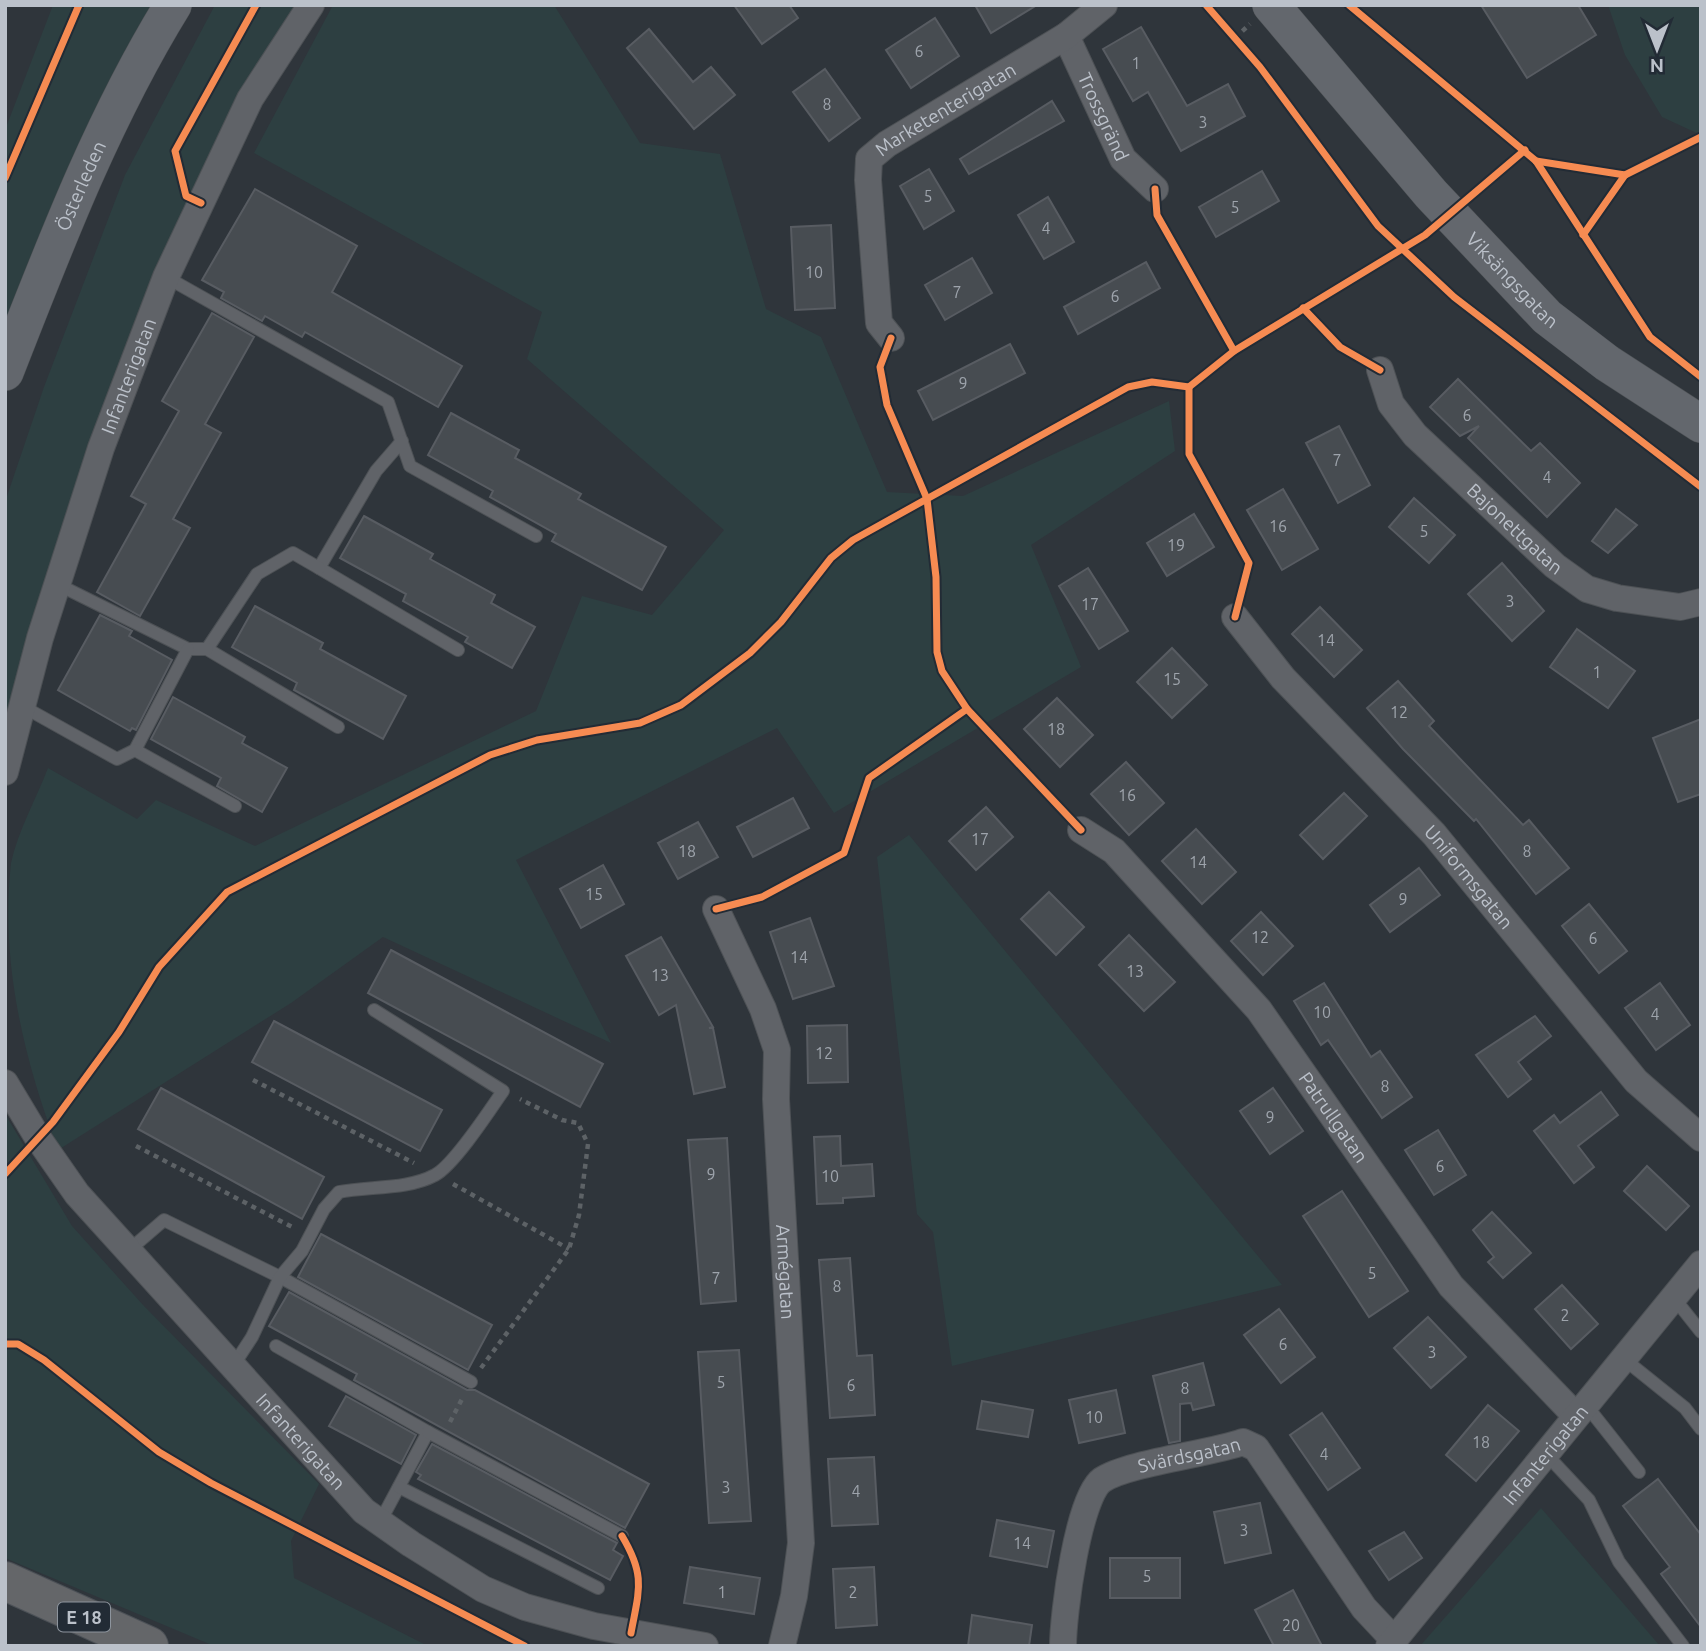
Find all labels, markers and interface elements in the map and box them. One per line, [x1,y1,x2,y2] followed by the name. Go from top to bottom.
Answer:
[1622,14,1692,84] north arrow
[914,42,924,60] house number: 6
[1131,54,1141,72] house number: 1
[1650,55,1664,77] text: N
[870,58,1020,160] street label: Marketenterigatan
[1074,69,1133,164] street label: Trossgränd
[822,95,832,113] house number: 8
[1198,113,1208,131] house number: 3
[51,137,110,234] street label: Österleden
[923,187,933,205] house number: 5
[1230,198,1240,216] house number: 5
[1041,219,1051,237] house number: 4
[1462,228,1563,333] street label: Viksängsgatan
[805,263,823,281] house number: 10
[952,283,962,301] house number: 7
[1110,287,1120,305] house number: 6
[96,315,160,437] street label: Infanterigatan
[958,374,968,392] house number: 9
[1462,406,1472,424] house number: 6
[1332,451,1342,469] house number: 7
[1542,468,1552,486] house number: 4
[1463,479,1567,579] street label: Bajonettgatan
[1269,517,1287,535] house number: 16
[1419,522,1429,540] house number: 5
[1167,536,1185,554] house number: 19
[1505,592,1515,610] house number: 3
[1081,595,1099,613] house number: 17
[1317,631,1335,649] house number: 14
[1592,663,1602,681] house number: 1
[1163,670,1181,688] house number: 15
[1390,703,1408,721] house number: 12
[1047,720,1065,738] house number: 18
[1118,786,1136,804] house number: 16
[1420,820,1518,933] street label: Uniformsgatan
[971,830,989,848] house number: 17
[678,842,696,860] house number: 18
[1522,842,1532,860] house number: 8
[1189,853,1207,871] house number: 14
[585,885,603,903] house number: 15
[1398,890,1408,908] house number: 9
[1251,928,1269,946] house number: 12
[1588,929,1598,947] house number: 6
[790,948,808,966] house number: 14
[1126,962,1144,980] house number: 13
[651,966,669,984] house number: 13
[1313,1003,1331,1021] house number: 10
[1650,1005,1660,1023] house number: 4
[815,1044,833,1062] house number: 12
[1295,1068,1373,1167] street label: Patrullgatan
[1380,1077,1390,1095] house number: 8
[1265,1108,1275,1126] house number: 9
[1435,1157,1445,1175] house number: 6
[706,1165,716,1183] house number: 9
[821,1167,839,1185] house number: 10
[772,1224,799,1320] street label: Armégatan
[1367,1264,1377,1282] house number: 5
[711,1269,721,1287] house number: 7
[832,1277,842,1295] house number: 8
[1560,1306,1570,1324] house number: 2
[1278,1335,1288,1353] house number: 6
[1427,1343,1437,1361] house number: 3
[716,1373,726,1391] house number: 5
[846,1376,856,1394] house number: 6
[1180,1379,1190,1397] house number: 8
[252,1389,350,1494] street label: Infanterigatan
[1498,1400,1592,1509] street label: Infanterigatan
[1085,1408,1103,1426] house number: 10
[1135,1433,1243,1477] street label: Svärdsgatan
[1472,1433,1490,1451] house number: 18
[1319,1445,1329,1463] house number: 4
[721,1478,731,1496] house number: 3
[851,1482,861,1500] house number: 4
[1239,1521,1249,1539] house number: 3
[1013,1534,1031,1552] house number: 14
[1142,1567,1152,1585] house number: 5
[717,1583,727,1601] house number: 1
[848,1583,858,1601] house number: 2
[58,1602,110,1632] road number: E 18
[1282,1616,1300,1634] house number: 20

